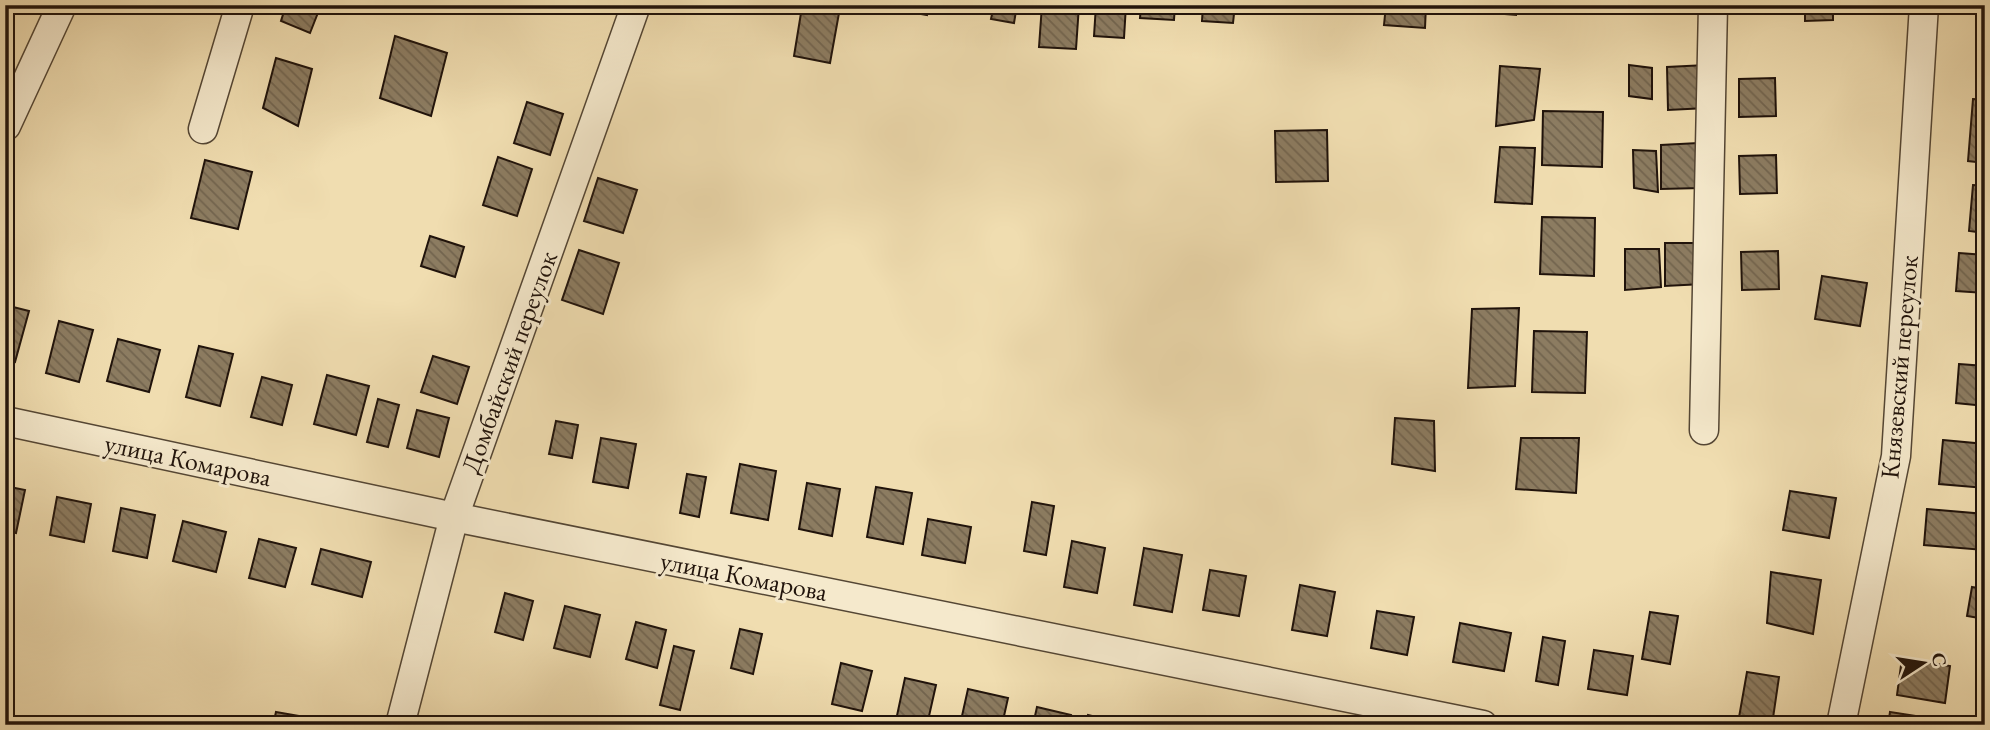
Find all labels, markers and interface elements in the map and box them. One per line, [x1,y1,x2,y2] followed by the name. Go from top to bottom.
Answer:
[453,246,565,478] street label: Домбайский переулок
[1872,253,1926,480] street label: Князевский переулок
[102,426,275,494] street label: улица Комарова
[658,543,831,609] street label: улица Комарова
[1888,628,1958,698] north arrow
[1926,650,1953,669] text: С

